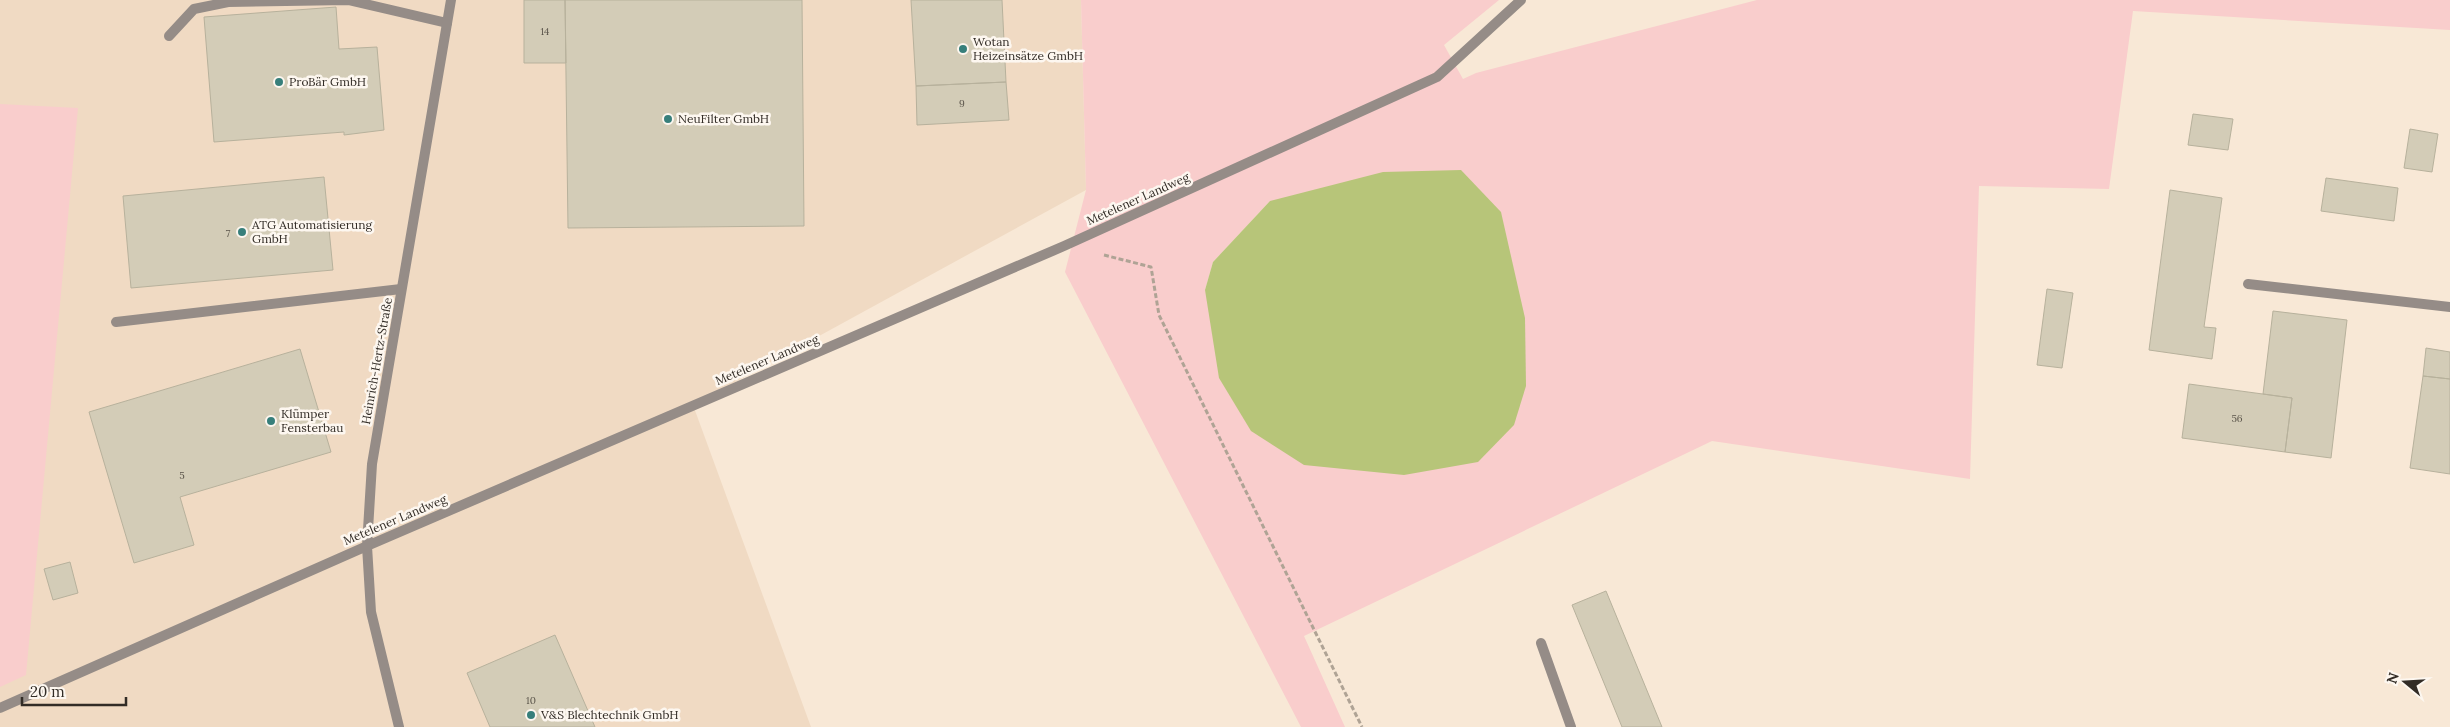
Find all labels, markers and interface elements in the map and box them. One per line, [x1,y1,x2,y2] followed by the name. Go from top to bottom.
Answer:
[540,25,550,38] house number: 14
[973,34,1083,63] place label: Wotan Heizeinsätze GmbH
[957,43,969,55] marker: Wotan Heizeinsätze GmbH
[289,74,366,89] place label: ProBär GmbH
[273,76,285,88] marker: ProBär GmbH
[959,97,965,110] house number: 9
[678,111,769,126] place label: NeuFilter GmbH
[662,113,674,125] marker: NeuFilter GmbH
[1084,169,1192,228] street label: Metelener Landweg
[251,217,372,246] place label: ATG Automatisierung GmbH
[236,226,248,238] marker: ATG Automatisierung GmbH
[226,227,231,240] house number: 7
[358,296,395,426] street label: Heinrich-Hertz-Straße
[713,331,821,388] street label: Metelener Landweg
[281,406,343,435] place label: Klümper Fensterbau
[2231,412,2243,425] house number: 56
[265,415,277,427] marker: Klümper Fensterbau
[179,469,185,482] house number: 5
[341,491,449,548] street label: Metelener Landweg
[2380,657,2430,707] north arrow
[2382,670,2403,686] text: N
[22,674,126,706] scale bar
[30,682,65,701] text: 20 m
[526,694,536,707] house number: 10
[540,707,679,722] place label: V&S Blechtechnik GmbH
[525,709,537,721] marker: V&S Blechtechnik GmbH

